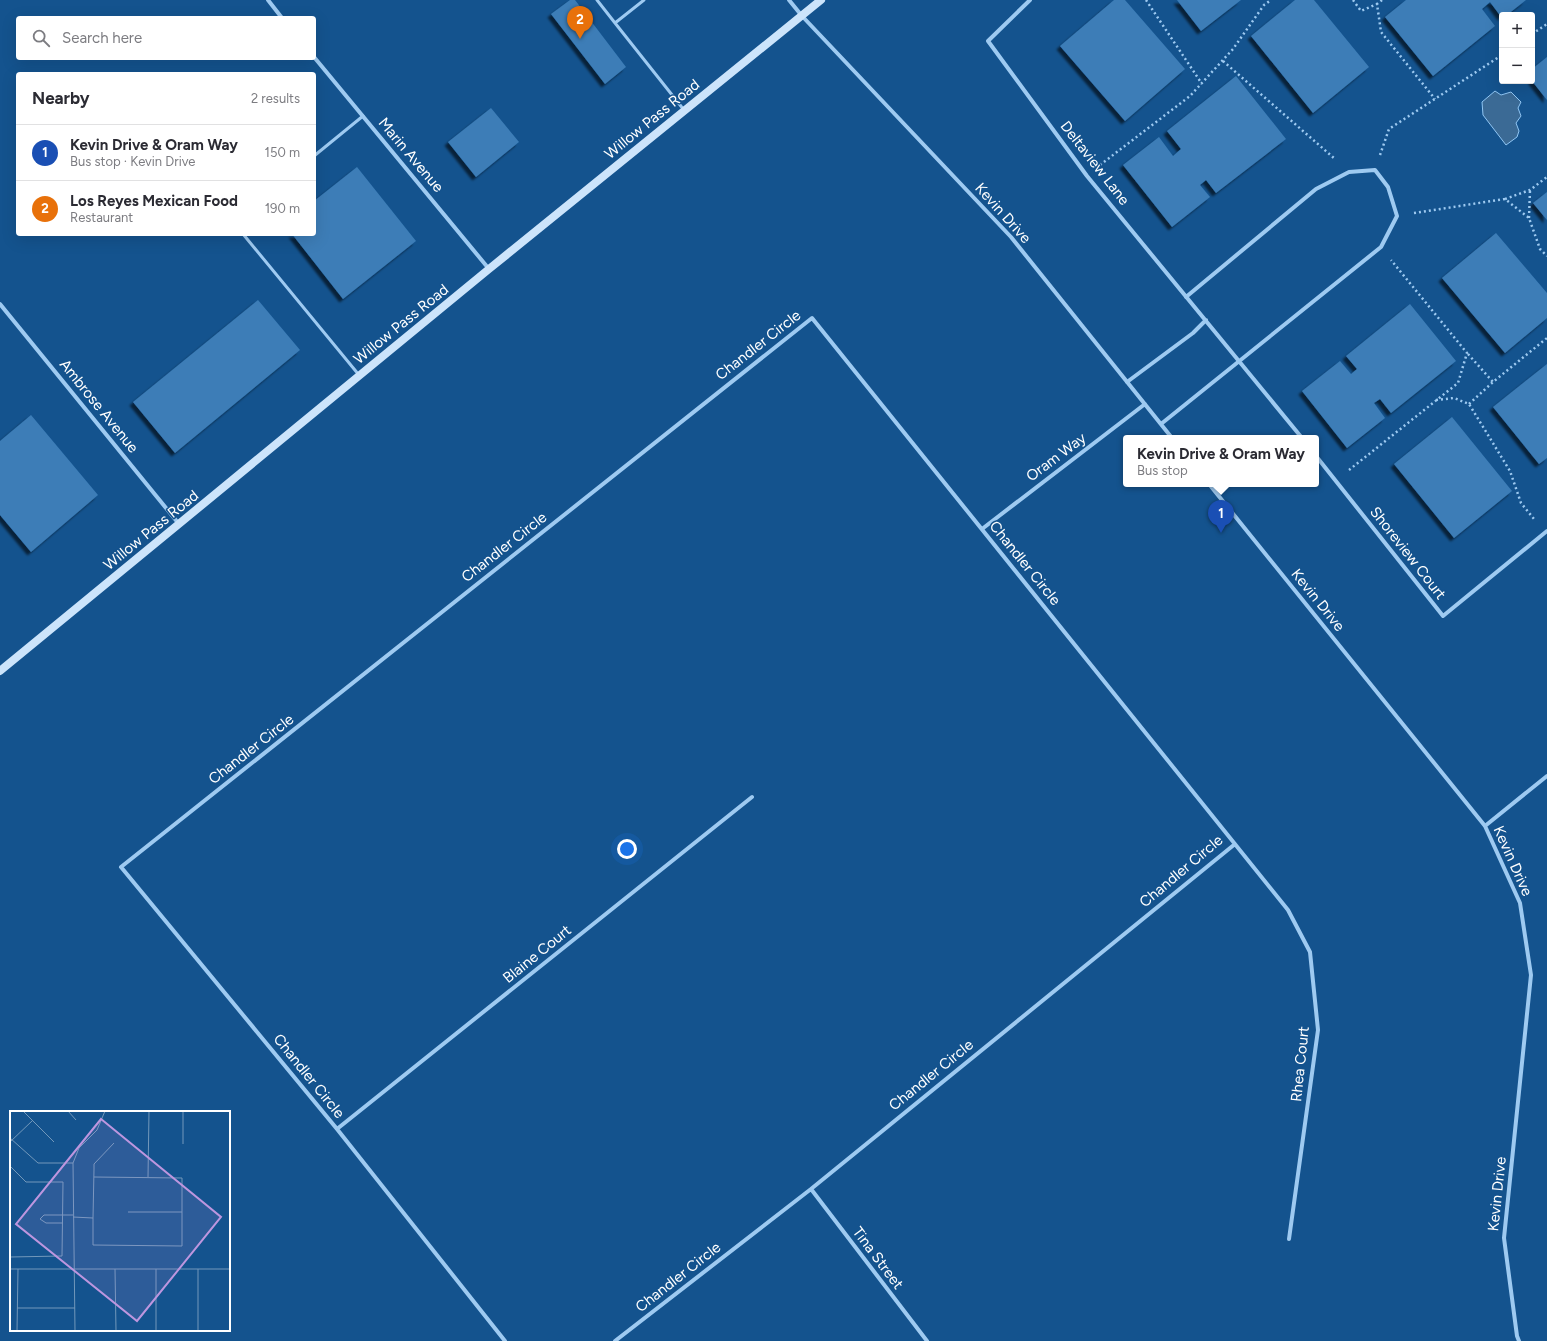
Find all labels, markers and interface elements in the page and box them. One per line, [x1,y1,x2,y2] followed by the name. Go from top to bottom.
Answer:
[567,6,593,39] pin: 2
[1499,12,1535,84] map controls
[1499,12,1535,48] button: +
[16,16,316,60] search box
[30,27,52,49] icon: search
[62,29,142,47] text: Search here
[1499,48,1535,84] button: −
[601,75,703,163] street label: Willow Pass Road
[32,88,90,108] text: Nearby
[251,91,300,106] text: 2 results
[375,114,447,196] street label: Marin Avenue
[1057,117,1133,209] street label: Deltaview Lane
[70,136,238,154] text: Kevin Drive & Oram Way
[42,145,48,160] text: 1
[265,145,300,160] text: 150 m
[70,154,195,169] text: Bus stop · Kevin Drive
[971,179,1035,247] street label: Kevin Drive
[70,192,238,210] text: Los Reyes Mexican Food
[41,201,49,216] text: 2
[265,201,300,216] text: 190 m
[70,210,133,225] text: Restaurant
[350,280,452,368] street label: Willow Pass Road
[712,306,804,384] street label: Chandler Circle
[56,356,142,456] street label: Ambrose Avenue
[1023,429,1089,485] street label: Oram Way
[1123,435,1319,487] popup
[1137,445,1305,463] text: Kevin Drive & Oram Way
[1137,463,1188,478] text: Bus stop
[100,486,202,574] street label: Willow Pass Road
[1208,500,1234,533] pin: 1
[1366,503,1450,603] street label: Shoreview Court
[458,508,550,586] street label: Chandler Circle
[986,517,1064,609] street label: Chandler Circle
[1287,565,1349,635] street label: Kevin Drive
[205,710,297,788] street label: Chandler Circle
[1490,823,1536,899] street label: Kevin Drive
[1136,831,1226,911] street label: Chandler Circle
[617,839,637,859] your location
[499,921,575,987] street label: Blaine Court
[1287,1025,1313,1103] street label: Rhea Court
[270,1030,348,1122] street label: Chandler Circle
[885,1036,977,1114] street label: Chandler Circle
[10,1111,230,1331] inset map
[1484,1156,1510,1232] street label: Kevin Drive
[849,1223,907,1293] street label: Tina Street
[632,1238,724,1316] street label: Chandler Circle

